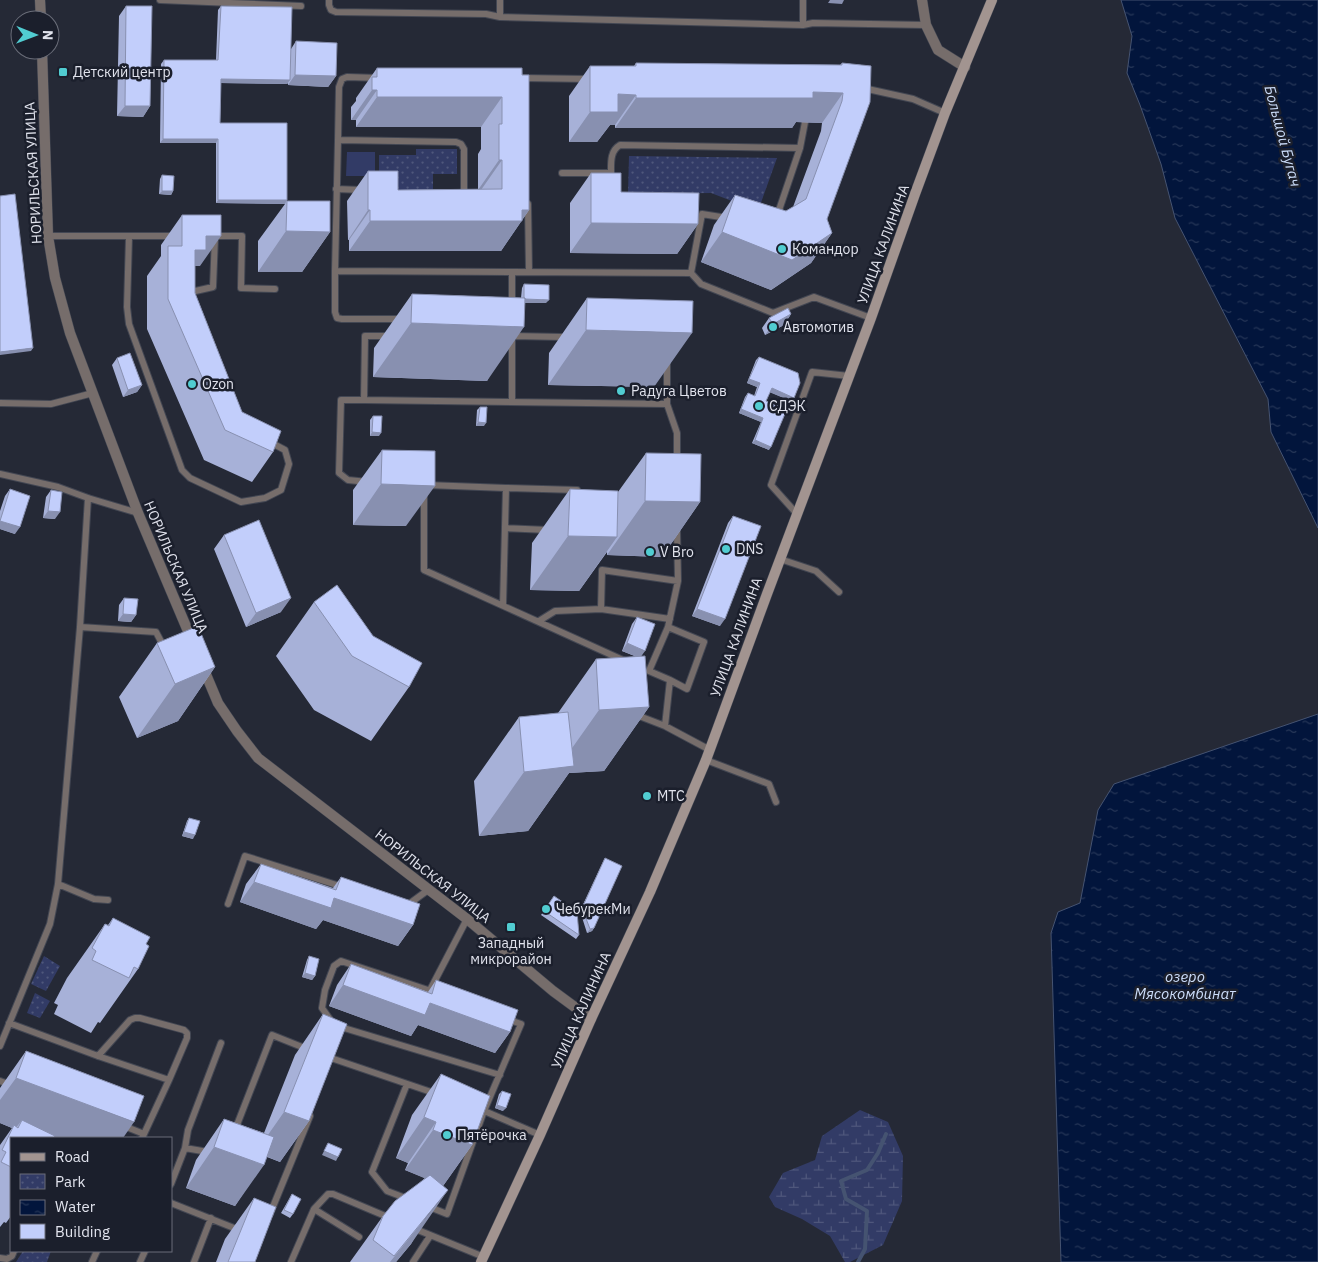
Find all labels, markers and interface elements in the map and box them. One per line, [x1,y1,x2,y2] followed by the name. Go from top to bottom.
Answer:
[10,10,60,60] north arrow
[39,30,57,40] text: N
[73,63,171,81] place label: Детский центр
[57,66,69,78] marker: Детский центр
[1260,83,1306,189] water label: Большой Бугач
[20,102,46,244] street label: НОРИЛЬСКАЯ УЛИЦА
[853,182,913,306] street label: УЛИЦА КАЛИНИНА
[792,240,859,258] place label: Командор
[776,243,788,255] marker: Командор
[783,318,854,336] place label: Автомотив
[767,321,779,333] marker: Автомотив
[202,375,234,393] place label: Ozon
[186,378,198,390] marker: Ozon
[631,382,727,400] place label: Радуга Цветов
[615,385,627,397] marker: Радуга Цветов
[769,397,806,415] place label: СДЭК
[753,400,765,412] marker: СДЭК
[140,498,212,636] street label: НОРИЛЬСКАЯ УЛИЦА
[736,540,763,558] place label: DNS
[660,543,694,561] place label: V Bro
[720,543,732,555] marker: DNS
[644,546,656,558] marker: V Bro
[706,575,766,699] street label: УЛИЦА КАЛИНИНА
[657,787,685,805] place label: МТС
[641,790,653,802] marker: МТС
[371,825,495,927] street label: НОРИЛЬСКАЯ УЛИЦА
[556,900,631,918] place label: ЧебурекМи
[540,903,552,915] marker: ЧебурекМи
[505,921,517,933] marker: Западный микрорайон
[470,934,552,968] place label: Западный микрорайон
[547,949,615,1071] street label: УЛИЦА КАЛИНИНА
[1134,967,1237,1003] water label: озеро Мясокомбинат
[457,1126,527,1144] place label: Пятёрочка
[441,1129,453,1141] marker: Пятёрочка
[10,1137,172,1252] legend
[55,1147,90,1166] text: Road
[55,1172,85,1191] text: Park
[55,1197,96,1216] text: Water
[55,1222,110,1241] text: Building

